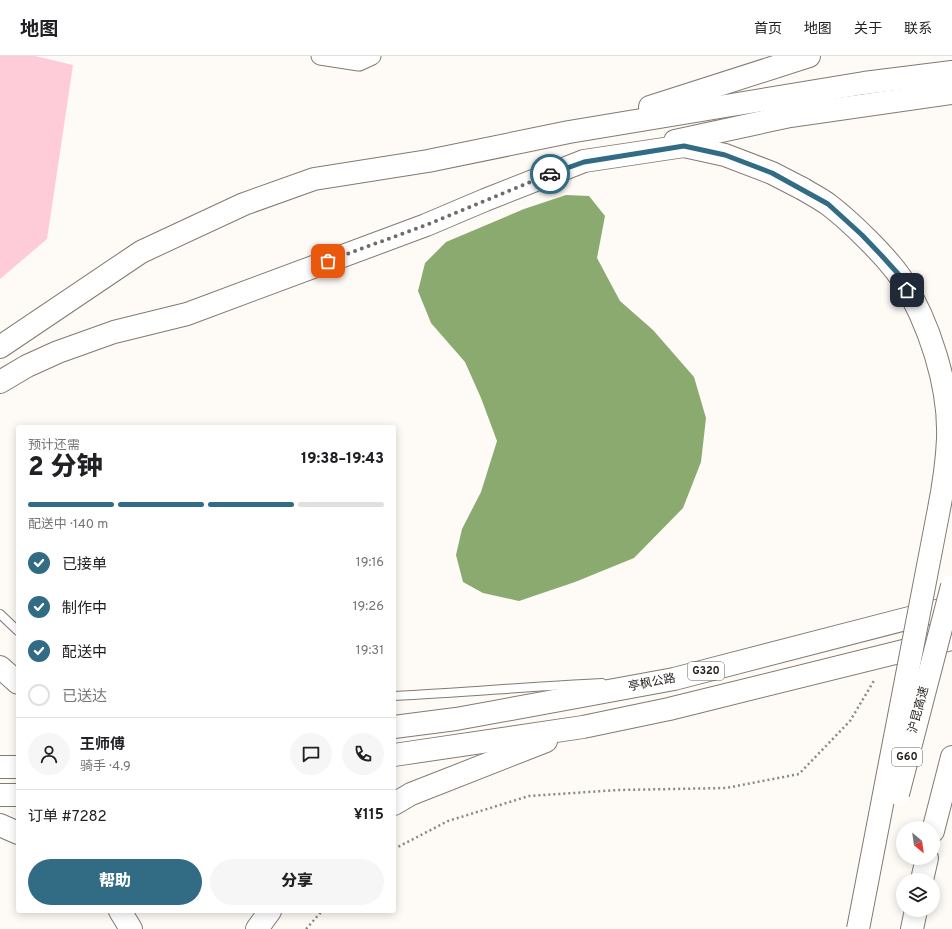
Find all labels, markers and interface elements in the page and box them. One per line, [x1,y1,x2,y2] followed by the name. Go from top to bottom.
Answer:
[20,18,58,42] text: 地图
[754,21,782,38] text: 首页
[804,21,832,38] text: 地图
[854,21,882,38] text: 关于
[904,21,932,38] text: 联系
[530,154,570,194] courier
[539,163,561,185] icon: car
[311,244,345,278] pin
[317,250,339,272] icon: bag
[890,273,924,307] pin
[896,279,918,301] icon: home
[28,438,80,454] text: 预计还需
[301,450,384,469] text: 19:38–19:43
[28,452,103,485] text: 2 分钟
[28,517,108,533] text: 配送中 · 140 m
[28,552,50,574] icon: check
[356,555,384,571] text: 19:16
[62,556,107,575] text: 已接单
[28,596,50,618] icon: check
[353,599,384,615] text: 19:26
[62,600,107,619] text: 制作中
[28,640,50,662] icon: check
[356,643,384,659] text: 19:31
[62,644,107,663] text: 配送中
[688,662,724,680] road number: G320
[627,671,677,695] street label: 亭枫公路
[905,685,933,735] street label: 沪昆高速
[62,688,107,707] text: 已送达
[28,733,70,775] button: person
[290,733,332,775] button: chat
[342,733,384,775] button: phone
[80,736,125,755] text: 王师傅
[892,748,922,766] road number: G60
[80,759,131,775] text: 骑手 · 4.9
[354,806,384,825] text: ¥115
[28,808,107,827] text: 订单 #7282
[896,821,940,865] north arrow
[896,821,940,917] map controls
[28,859,202,905] button: 帮助
[210,859,384,905] button: 分享
[896,873,940,917] button: layers

